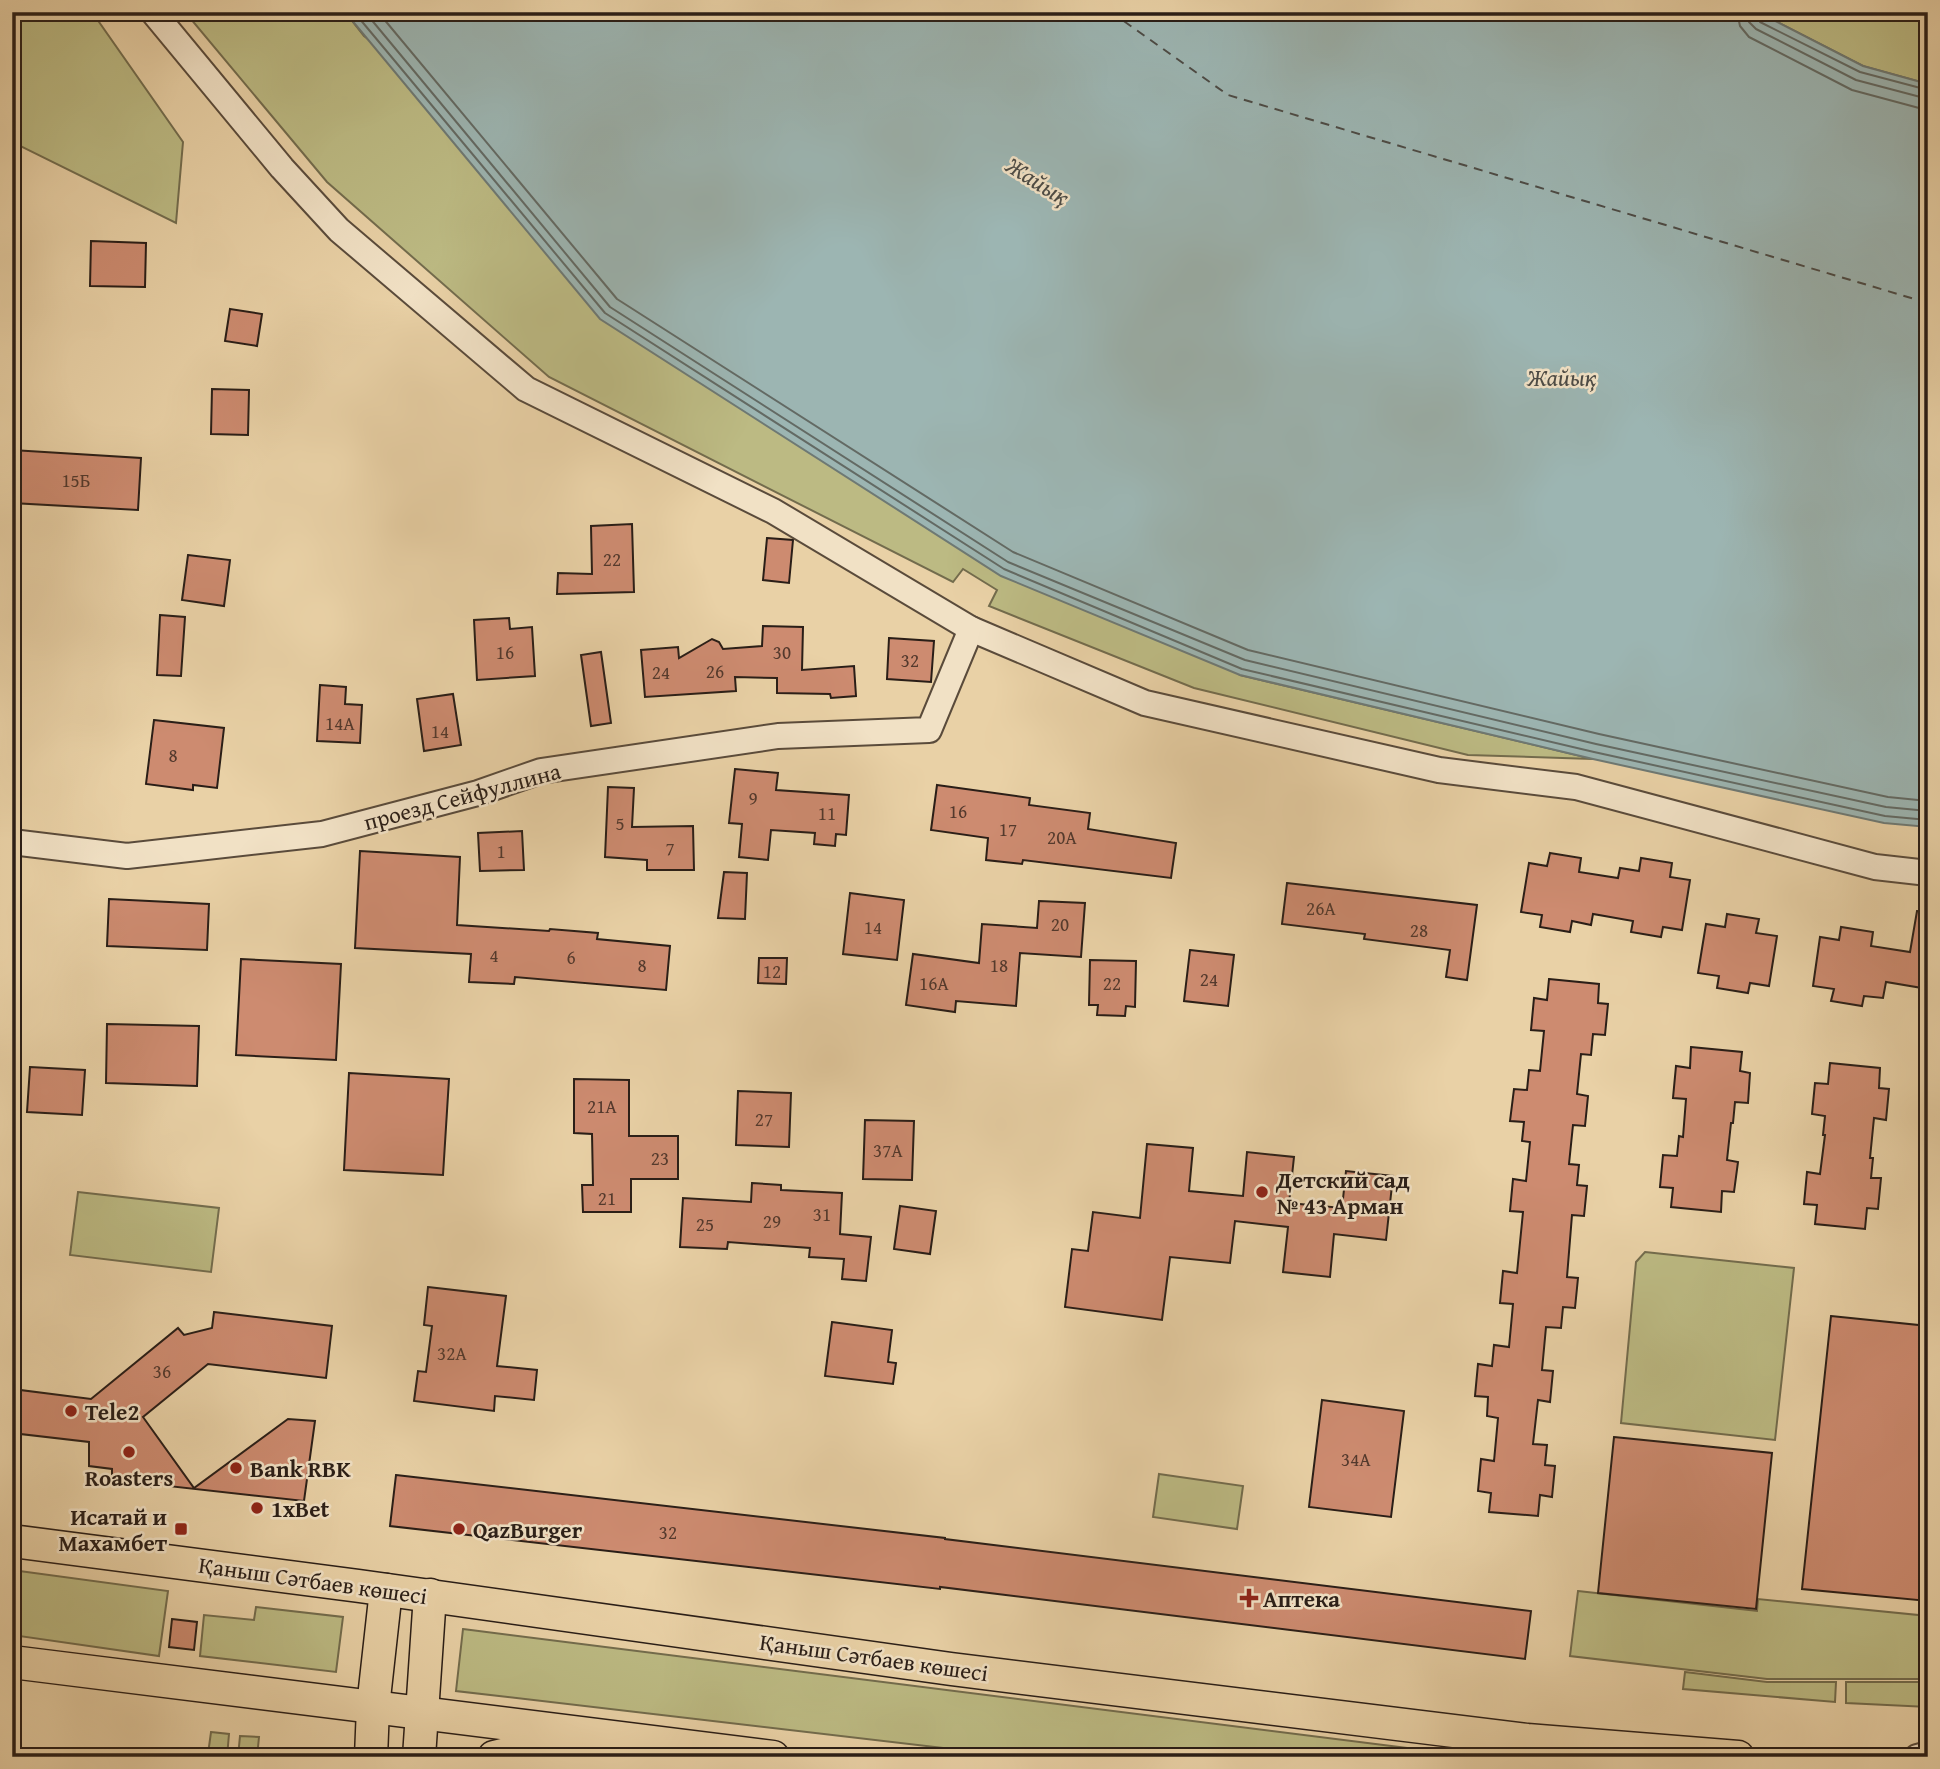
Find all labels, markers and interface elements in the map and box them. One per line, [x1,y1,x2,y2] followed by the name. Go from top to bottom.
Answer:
[998,147,1077,214] water label: Жайық
[1526,360,1597,395] water label: Жайық
[61,466,91,494] house number: 15Б
[603,545,621,573] house number: 22
[496,638,514,666] house number: 16
[773,638,791,666] house number: 30
[901,646,919,674] house number: 32
[706,657,724,685] house number: 26
[652,658,670,686] house number: 24
[325,709,355,737] house number: 14А
[431,717,449,745] house number: 14
[168,741,178,769] house number: 8
[360,754,564,838] street label: проезд Сейфуллина
[748,784,758,812] house number: 9
[949,797,967,825] house number: 16
[818,799,836,827] house number: 11
[615,809,625,837] house number: 5
[999,815,1017,843] house number: 17
[1047,823,1077,851] house number: 20А
[665,834,675,862] house number: 7
[496,837,506,865] house number: 1
[1306,894,1336,922] house number: 26А
[1051,910,1069,938] house number: 20
[864,913,882,941] house number: 14
[1410,916,1428,944] house number: 28
[489,941,499,969] house number: 4
[566,943,576,971] house number: 6
[637,951,647,979] house number: 8
[990,951,1008,979] house number: 18
[763,957,781,985] house number: 12
[1200,965,1218,993] house number: 24
[919,969,949,997] house number: 16А
[1103,969,1121,997] house number: 22
[587,1092,617,1120] house number: 21А
[755,1105,773,1133] house number: 27
[873,1136,903,1164] house number: 37А
[651,1144,669,1172] house number: 23
[1275,1163,1410,1222] place label: Детский сад № 43 Арман
[598,1184,616,1212] house number: 21
[1254,1184,1270,1200] marker: Детский сад № 43 Арман
[813,1200,831,1228] house number: 31
[763,1207,781,1235] house number: 29
[696,1210,714,1238] house number: 25
[437,1339,467,1367] house number: 32А
[153,1357,171,1385] house number: 36
[85,1395,139,1428] place label: Tele2
[63,1403,79,1419] marker: Tele2
[121,1444,137,1460] marker: Roasters
[1341,1445,1371,1473] house number: 34А
[250,1452,351,1485] place label: Bank RBK
[228,1460,244,1476] marker: Bank RBK
[85,1461,173,1494] place label: Roasters
[271,1492,330,1525] place label: 1xBet
[59,1500,168,1559] place label: Исатай и Махамбет
[249,1500,265,1516] marker: 1xBet
[473,1513,583,1546] place label: QazBurger
[659,1518,677,1546] house number: 32
[173,1521,189,1537] marker: Исатай и Махамбет
[451,1521,467,1537] marker: QazBurger
[197,1548,429,1612] street label: Қаныш Сәтбаев көшесі
[1263,1582,1340,1615] place label: Аптека
[1241,1590,1257,1606] marker: Аптека
[758,1625,990,1689] street label: Қаныш Сәтбаев көшесі

